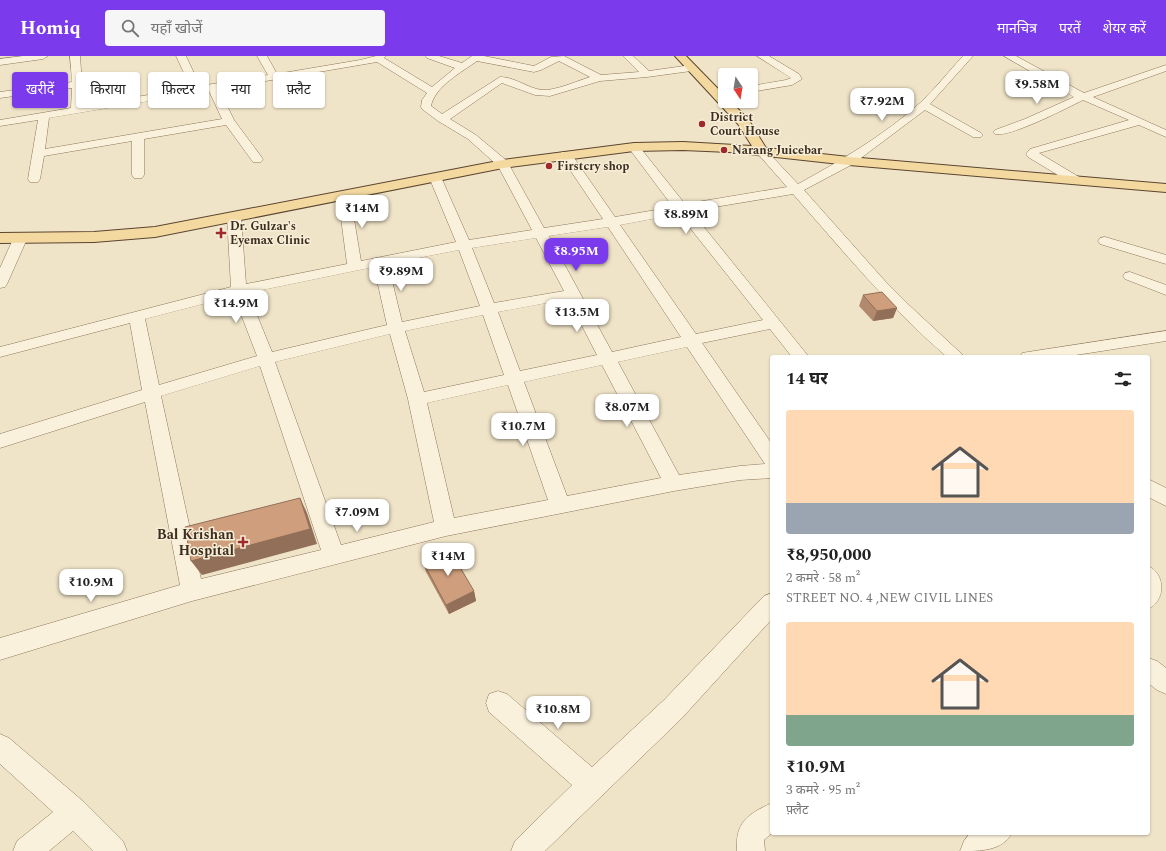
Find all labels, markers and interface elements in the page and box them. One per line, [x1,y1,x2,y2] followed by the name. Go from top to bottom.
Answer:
[105,10,385,46] search box
[20,14,81,43] text: Homiq
[119,17,141,39] icon: search
[151,17,202,40] text: यहाँ खोजें
[997,18,1037,39] text: मानचित्र
[1059,18,1081,39] text: परतें
[1103,18,1146,39] text: शेयर करें
[718,68,758,108] north arrow
[718,68,758,108] map controls
[1004,71,1070,105] pin: ₹9.58M
[12,72,68,108] chip: खरीदें
[76,72,140,108] chip: किराया
[148,72,209,108] chip: फ़िल्टर
[217,72,265,108] chip: नया
[273,72,325,108] chip: फ़्लैट
[1014,74,1060,94] text: ₹9.58M
[849,88,915,122] pin: ₹7.92M
[859,91,905,111] text: ₹7.92M
[710,108,780,141] place label: District Court House
[697,119,707,129] marker: District Court House
[732,141,823,160] place label: Narang Juicebar
[719,145,729,155] marker: Narang Juicebar
[557,157,629,176] place label: Firstcry shop
[544,161,554,171] marker: Firstcry shop
[338,195,386,229] pin: ₹14M
[345,198,379,218] text: ₹14M
[653,201,719,235] pin: ₹8.89M
[663,204,709,224] text: ₹8.89M
[230,217,310,250] place label: Dr. Gulzar's Eyemax Clinic
[215,227,227,239] marker: Dr. Gulzar's Eyemax Clinic
[543,238,609,272] pin: ₹8.95M
[553,241,599,261] text: ₹8.95M
[368,258,434,292] pin: ₹9.89M
[378,261,424,281] text: ₹9.89M
[203,290,269,324] pin: ₹14.9M
[213,293,259,313] text: ₹14.9M
[544,299,610,333] pin: ₹13.5M
[554,302,600,322] text: ₹13.5M
[786,366,828,392] text: 14 घर
[1112,368,1134,390] icon: filters
[594,394,660,428] pin: ₹8.07M
[604,397,650,417] text: ₹8.07M
[490,413,556,447] pin: ₹10.7M
[500,416,546,436] text: ₹10.7M
[924,436,996,508] icon: home
[324,499,390,533] pin: ₹7.09M
[334,502,380,522] text: ₹7.09M
[157,524,234,561] place label: Bal Krishan Hospital
[237,536,249,548] marker: Bal Krishan Hospital
[786,542,871,568] text: ₹8,950,000
[424,543,472,577] pin: ₹14M
[431,546,465,566] text: ₹14M
[786,568,860,588] text: 2 कमरे · 58 m²
[58,569,124,603] pin: ₹10.9M
[68,572,114,592] text: ₹10.9M
[786,588,993,608] text: STREET NO. 4 ,NEW CIVIL LINES
[924,648,996,720] icon: home
[525,696,591,730] pin: ₹10.8M
[535,699,581,719] text: ₹10.8M
[786,754,846,780] text: ₹10.9M
[786,780,860,800] text: 3 कमरे · 95 m²
[786,800,809,820] text: फ़्लैट

